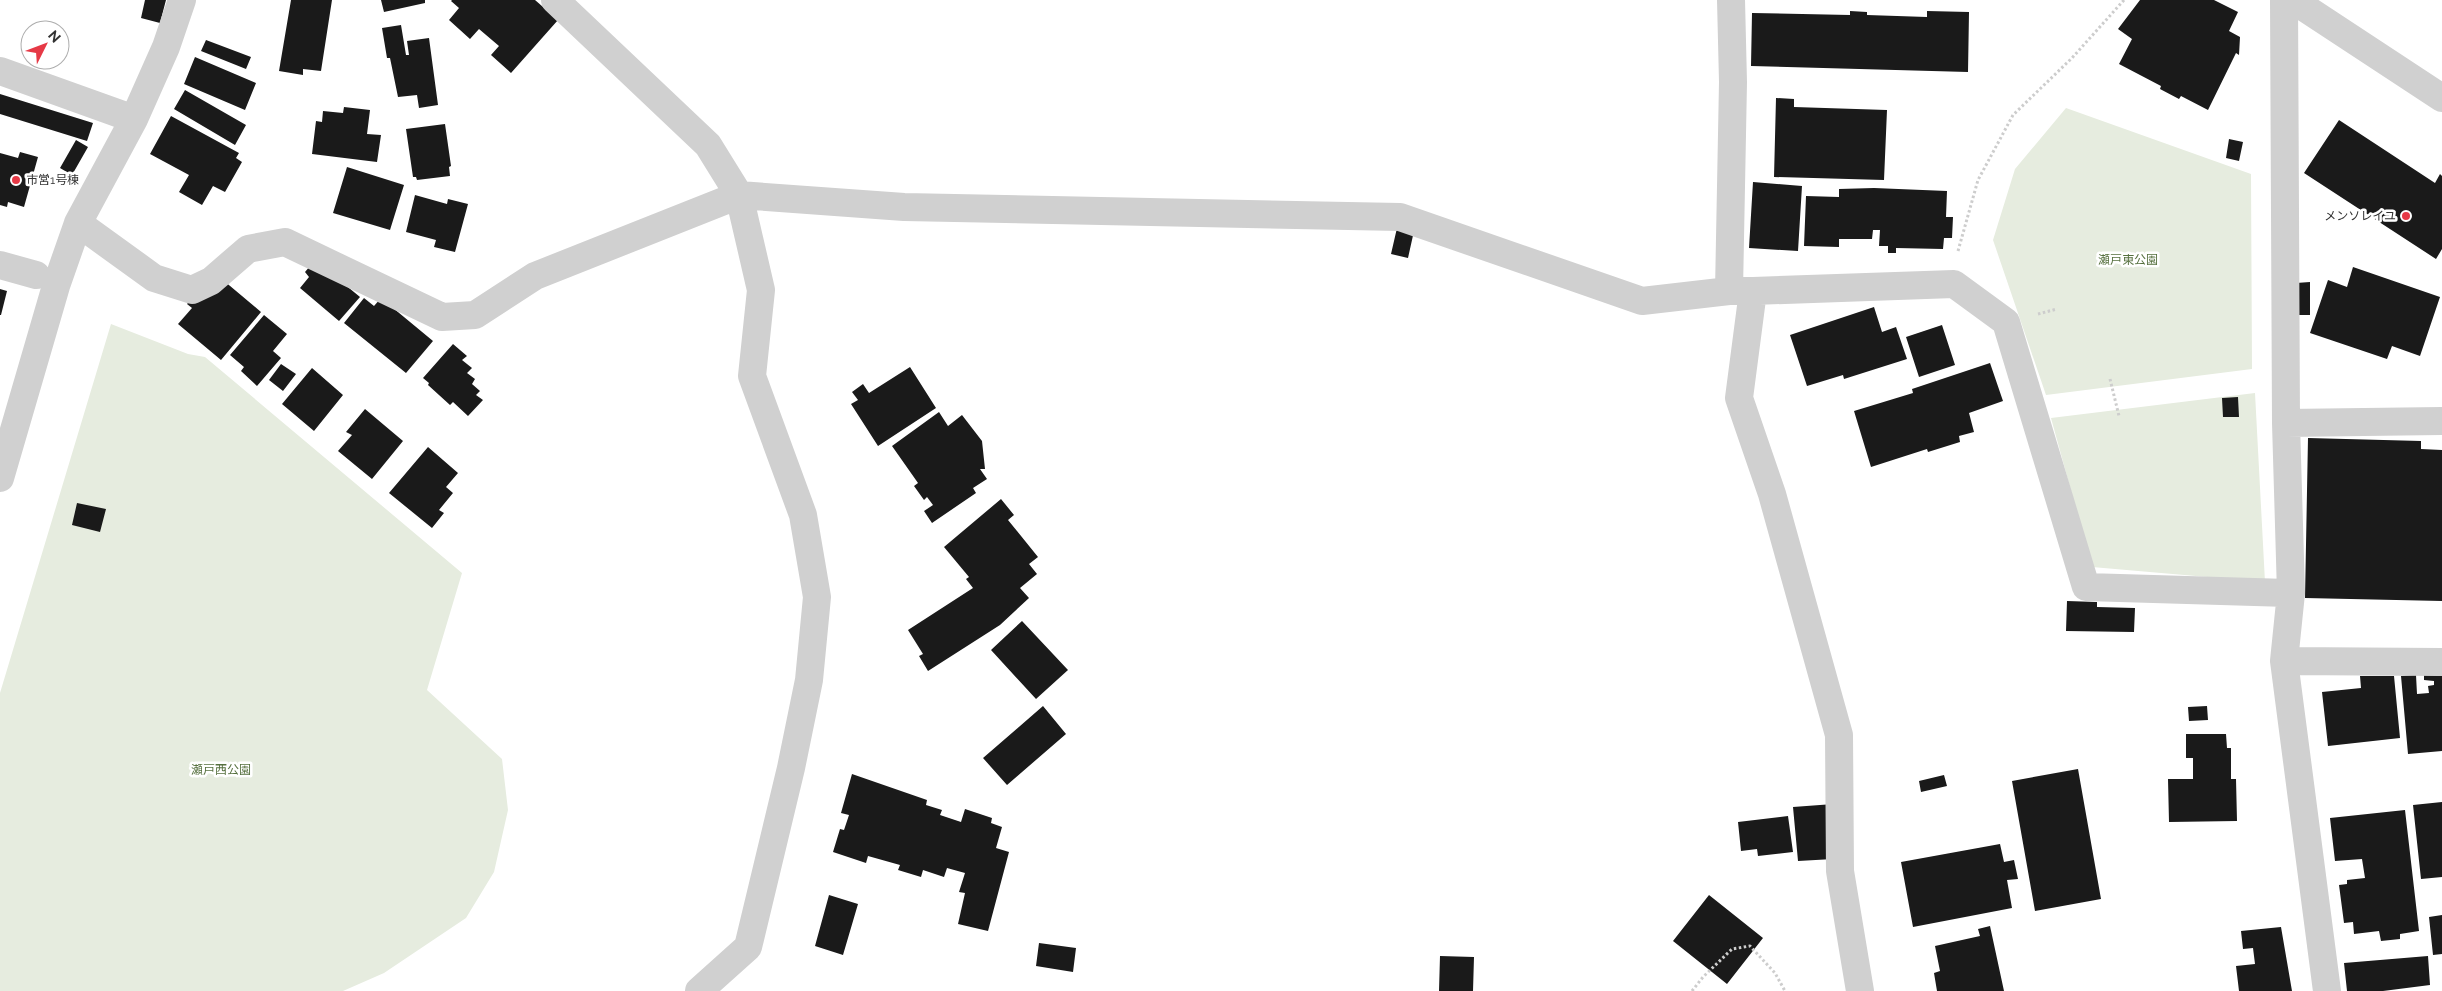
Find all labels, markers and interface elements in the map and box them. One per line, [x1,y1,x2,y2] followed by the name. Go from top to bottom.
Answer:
[20,20,70,70] north arrow
[45,27,64,46] text: N
[26,173,79,187] place label: 市営1号棟
[10,174,22,186] marker: 市営1号棟
[2324,209,2396,223] place label: メンソレイユ
[2400,210,2412,222] marker: メンソレイユ
[2098,253,2158,267] park label: 瀬戸東公園
[191,763,251,777] park label: 瀬戸西公園

